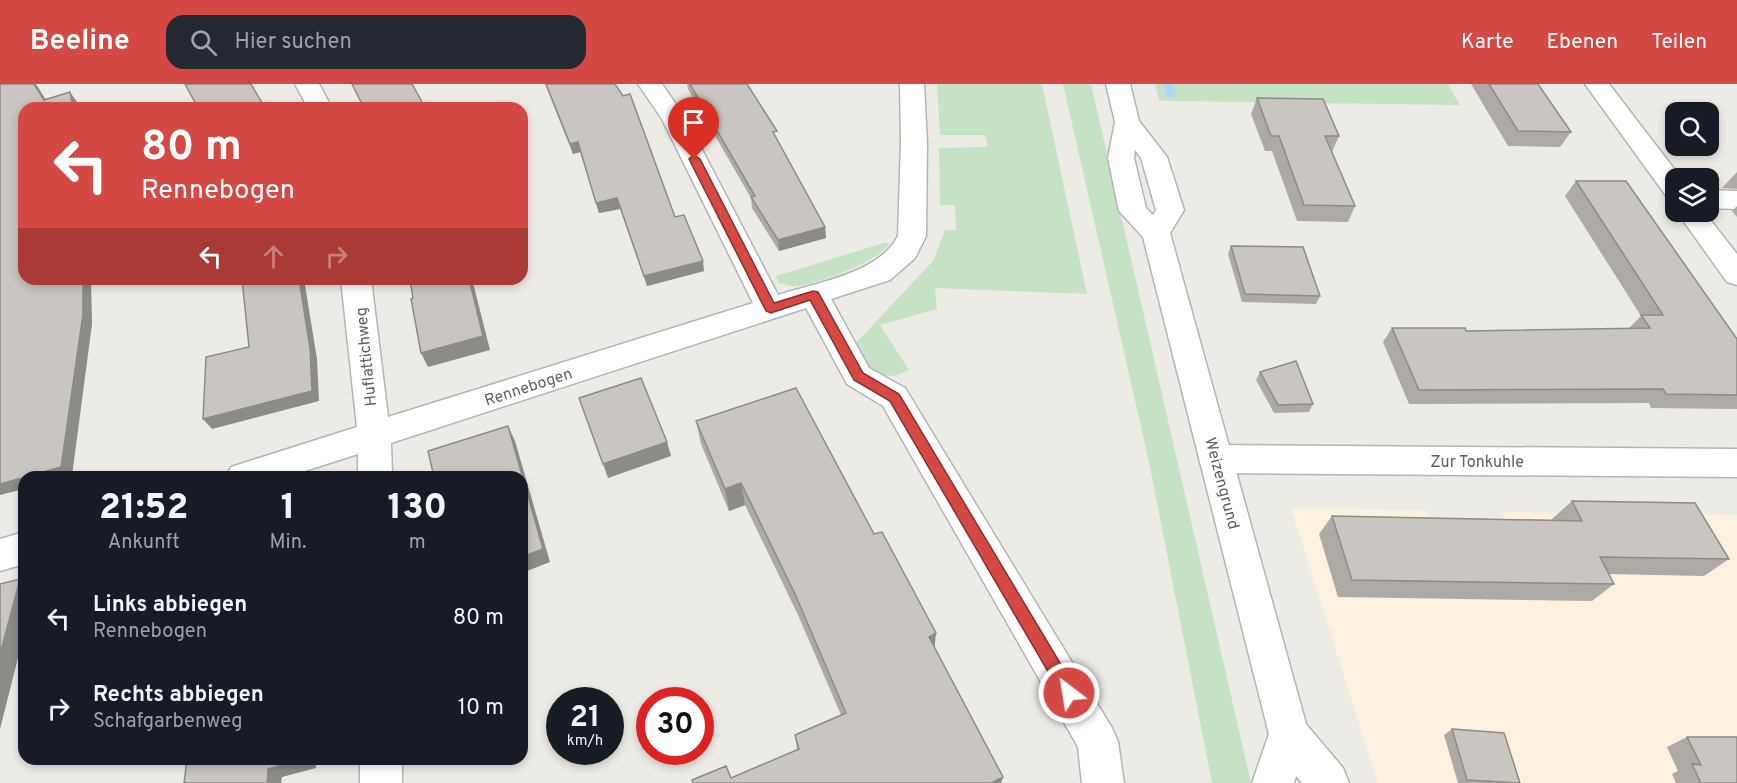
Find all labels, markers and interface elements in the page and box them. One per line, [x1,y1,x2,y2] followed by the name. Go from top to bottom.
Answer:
[166,15,586,69] search box
[30,24,130,60] text: Beeline
[187,26,220,59] icon: search
[235,29,352,56] text: Hier suchen
[1461,29,1513,56] text: Karte
[1546,29,1618,56] text: Ebenen
[1651,29,1707,56] text: Teilen
[668,97,719,159] pin
[1665,102,1719,222] map controls
[1665,102,1719,156] button: search
[677,106,710,139] icon: arrive
[141,122,242,175] text: 80 m
[42,126,120,204] icon: left
[1665,168,1719,222] button: layers
[141,174,295,208] text: Rennebogen
[194,240,227,273] icon: left
[257,240,290,273] icon: ahead
[320,240,353,273] icon: right
[352,306,382,407] street label: Huflattichweg
[482,364,575,412] street label: Rennebogen
[1199,435,1243,532] street label: Weizengrund
[1430,453,1524,473] street label: Zur Tonkuhle
[99,486,189,532] text: 21:52
[281,486,295,532] text: 1
[388,486,447,532] text: 130
[108,530,180,556] text: Ankunft
[270,530,307,556] text: Min.
[409,530,426,556] text: m
[93,592,247,619] text: Links abbiegen
[42,602,75,635] icon: left
[453,605,504,632] text: 80 m
[93,619,207,645] text: Rennebogen
[1037,661,1101,725] position arrow
[93,682,264,709] text: Rechts abbiegen
[636,687,714,765] speed limit sign: 30
[42,692,75,725] icon: right
[458,695,504,722] text: 10 m
[570,700,600,737] text: 21
[93,709,243,735] text: Schafgarbenweg
[567,732,603,751] text: km/h

